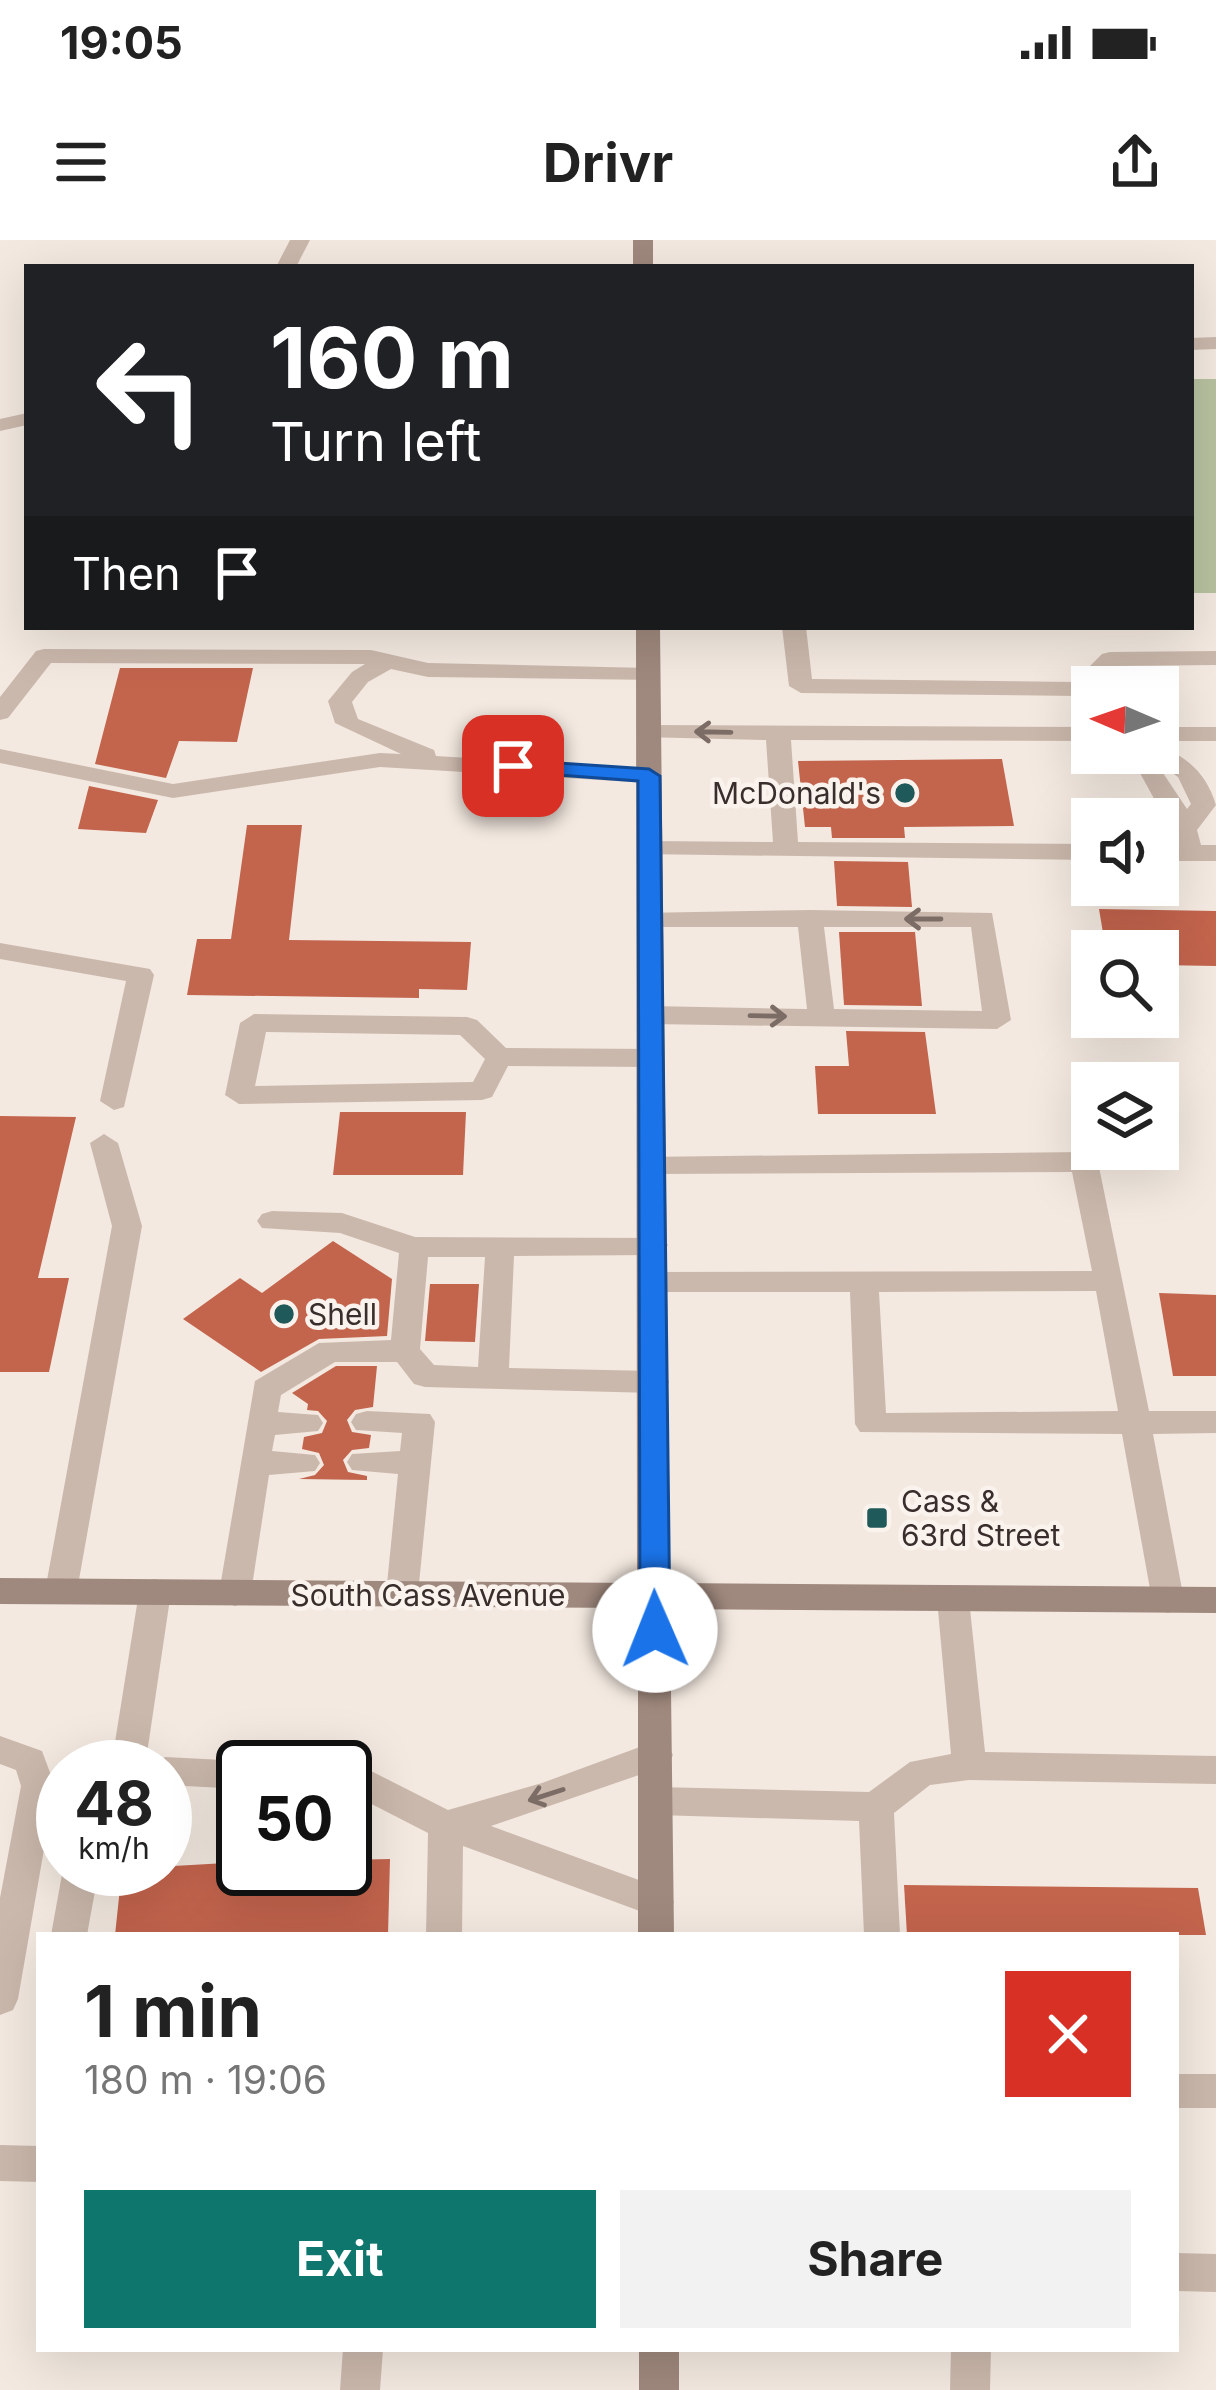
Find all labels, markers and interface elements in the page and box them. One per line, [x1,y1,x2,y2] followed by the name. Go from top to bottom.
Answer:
[60,15,183,70] text: 19:05
[48,129,114,195] icon: menu
[1102,129,1168,195] icon: share
[543,130,673,195] text: Drivr
[270,307,514,408] text: 160 m
[72,312,228,468] icon: left
[270,409,481,474] text: Turn left
[204,540,270,606] icon: arrive
[72,546,180,601] text: Then
[1071,666,1179,774] north arrow
[1071,666,1179,1170] map controls
[462,715,564,817] pin
[694,721,733,744] one-way arrow
[480,733,546,799] icon: arrive
[712,775,881,811] place label: McDonald's
[892,780,918,806] marker: McDonald's
[1071,798,1179,906] button: sound
[904,908,943,930] one-way arrow
[1071,930,1179,1038] button: search
[748,1005,787,1028] one-way arrow
[1071,1062,1179,1170] button: layers
[308,1296,377,1332] place label: Shell
[271,1301,297,1327] marker: Shell
[901,1483,1061,1553] place label: Cass & 63rd Street
[864,1505,890,1531] marker: Cass & 63rd Street
[592,1567,718,1693] position arrow
[290,1577,566,1613] street label: South Cass Avenue
[216,1740,372,1896] speed limit sign: 50
[74,1767,154,1839] text: 48
[528,1785,566,1807] one-way arrow
[78,1830,150,1866] text: km/h
[84,1967,262,2054] text: 1 min
[1005,1971,1131,2097] button: close
[84,2056,327,2103] text: 180 m · 19:06
[84,2190,596,2328] button: Exit
[620,2190,1131,2328] button: Share

